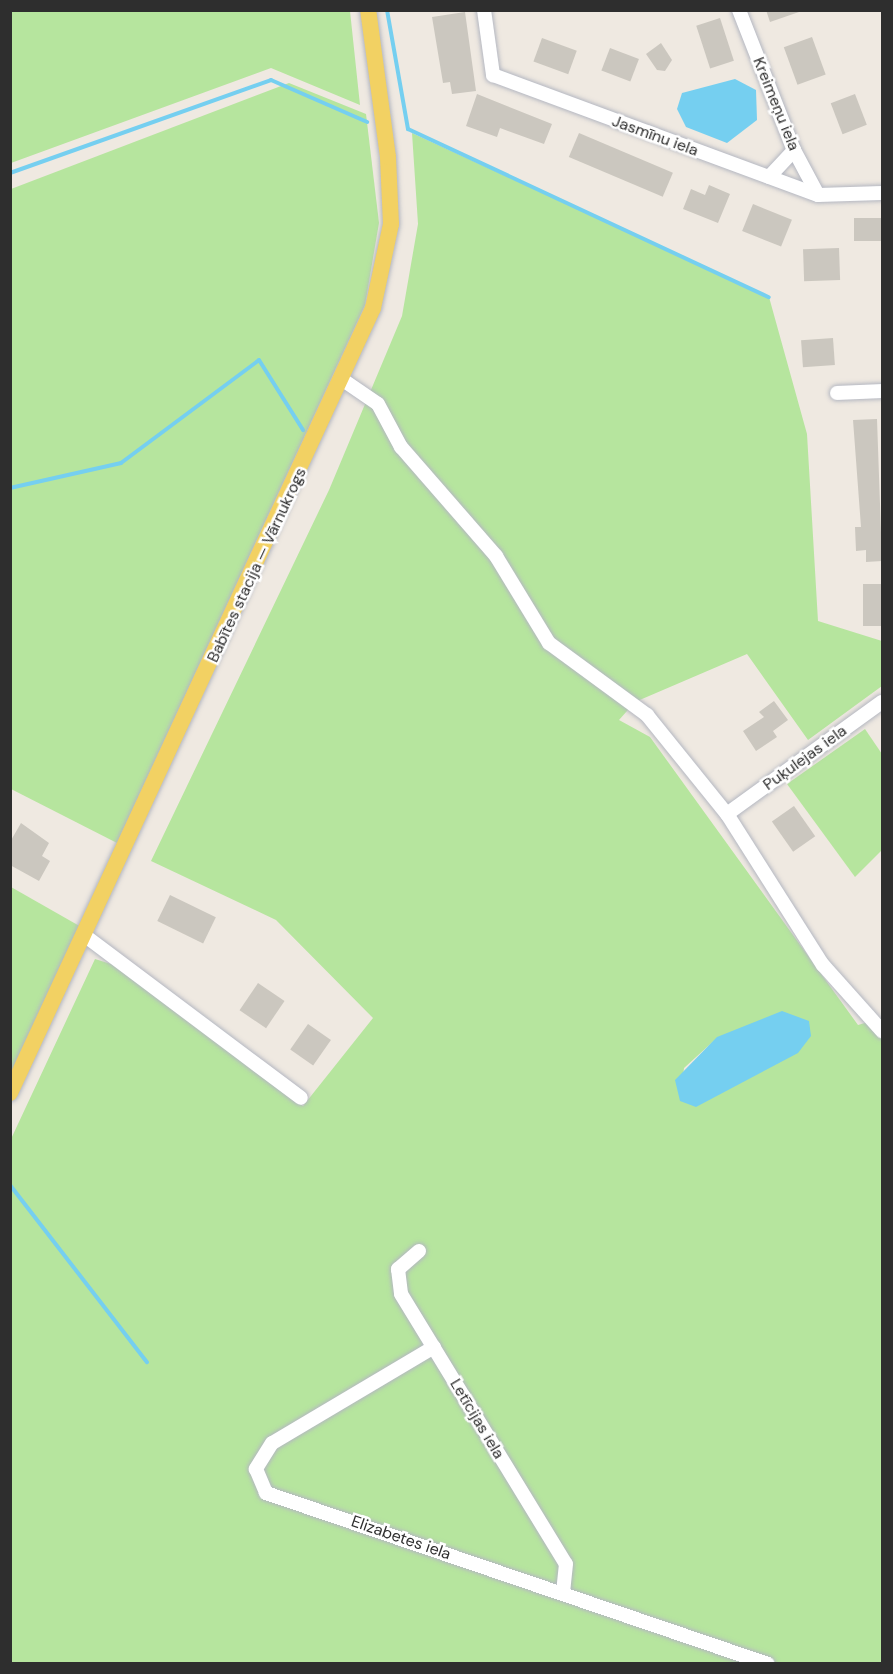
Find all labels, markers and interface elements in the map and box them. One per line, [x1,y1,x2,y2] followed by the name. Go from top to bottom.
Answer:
[749,54,803,154] street label: Kreimeņu iela
[609,112,701,160] street label: Jasmīnu iela
[203,465,311,665] street label: Babītes stacija — Vārnukrogs
[760,721,850,795] street label: Puķulejas iela
[446,1376,508,1462] street label: Letīcijas iela
[349,1512,453,1564] street label: Elizabetes iela

